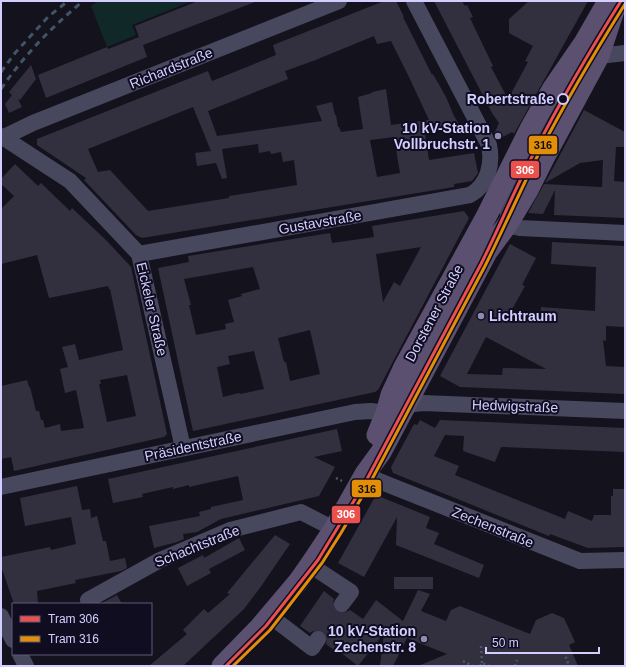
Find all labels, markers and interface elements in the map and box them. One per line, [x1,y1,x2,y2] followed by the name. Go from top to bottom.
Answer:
[127,44,215,92] street label: Richardstraße
[467,91,554,107] place label: Robertstraße
[557,93,569,105] marker: Robertstraße
[394,120,490,152] place label: 10 kV-Station Vollbruchstr. 1
[493,131,503,141] marker: 10 kV-Station Vollbruchstr. 1
[528,135,558,155] line badge: 316
[534,139,552,151] text: 316
[510,160,540,179] line badge: 306
[516,164,534,176] text: 306
[277,207,363,237] street label: Gustavstraße
[133,261,171,358] street label: Eickeler Straße
[402,262,466,364] street label: Dorstener Straße
[489,308,557,324] place label: Lichtraum
[476,311,486,321] marker: Lichtraum
[472,396,559,416] street label: Hedwigstraße
[143,428,243,464] street label: Präsidentstraße
[351,479,382,498] line badge: 316
[358,483,376,495] text: 316
[450,503,536,551] street label: Zechenstraße
[331,505,361,524] line badge: 306
[337,508,355,520] text: 306
[152,522,242,570] street label: Schachtstraße
[12,603,152,655] legend
[48,612,99,626] text: Tram 306
[328,623,416,655] place label: 10 kV-Station Zechenstr. 8
[486,629,599,655] scale bar
[48,632,99,646] text: Tram 316
[419,634,429,644] marker: 10 kV-Station Zechenstr. 8
[492,636,519,650] text: 50 m

